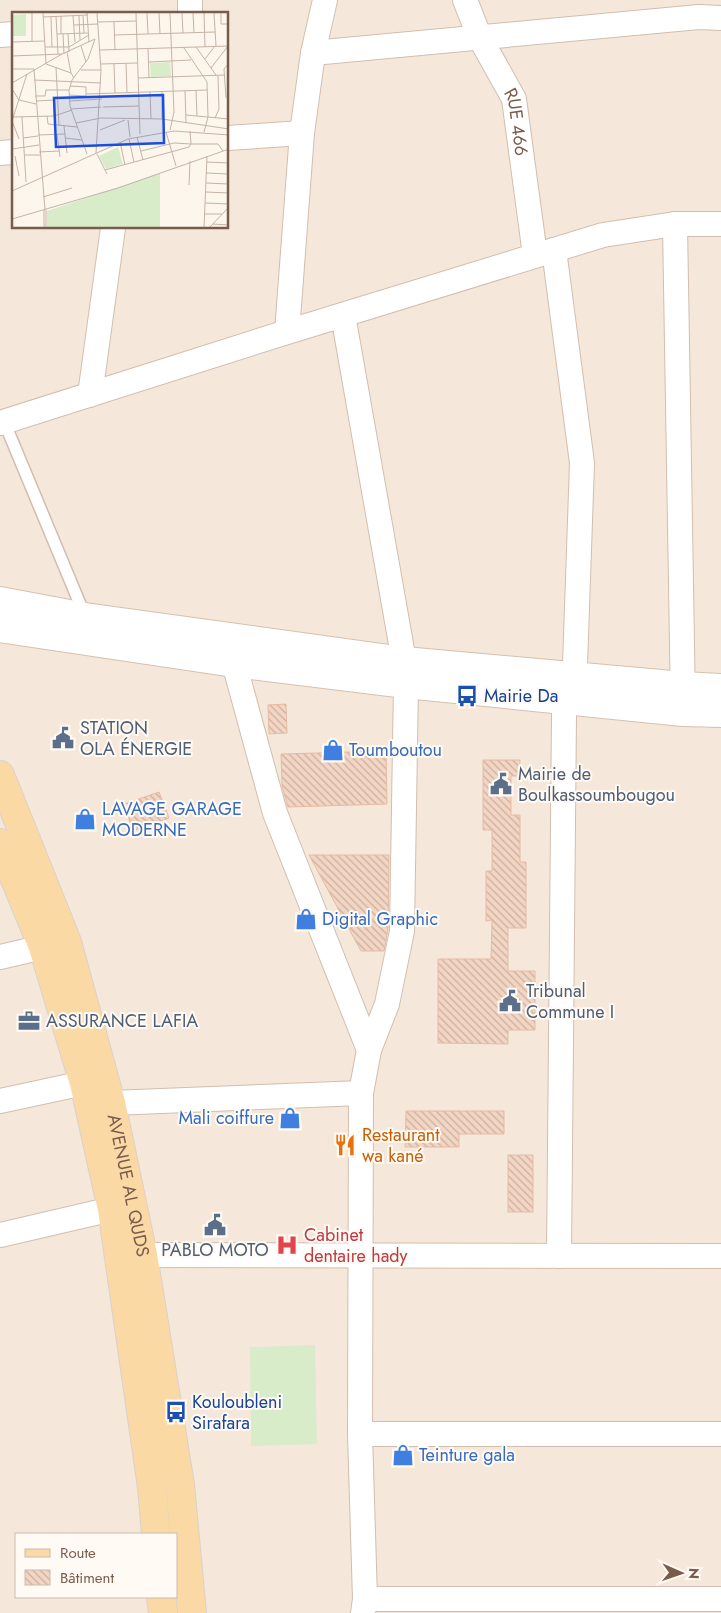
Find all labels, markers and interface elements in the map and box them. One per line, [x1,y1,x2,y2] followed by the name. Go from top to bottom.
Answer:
[12,12,229,229] inset map
[497,83,535,158] street label: RUE 466
[454,683,480,709] bus stop icon: Mairie Da
[484,683,558,709] place label: Mairie Da
[80,715,192,762] place label: STATION OLA ÉNERGIE
[50,725,76,751] public building icon: STATION OLA ÉNERGIE
[320,737,346,763] shop icon: Toumboutou
[349,737,442,763] place label: Toumboutou
[518,761,675,808] place label: Mairie de Boulkassoumbougou
[488,771,514,797] public building icon: Mairie de Boulkassoumbougou
[102,796,242,843] place label: LAVAGE GARAGE MODERNE
[72,806,98,832] shop icon: LAVAGE GARAGE MODERNE
[293,906,319,932] shop icon: Digital Graphic
[322,906,438,932] place label: Digital Graphic
[526,978,614,1025] place label: Tribunal Commune I
[497,988,523,1014] public building icon: Tribunal Commune I
[16,1008,42,1034] office icon: ASSURANCE LAFIA
[46,1008,198,1034] place label: ASSURANCE LAFIA
[179,1105,274,1131] place label: Mali coiffure
[277,1105,303,1131] shop icon: Mali coiffure
[101,1111,156,1259] street label: AVENUE AL QUDS
[362,1122,440,1169] place label: Restaurant wa kané
[332,1132,358,1158] restaurant icon: Restaurant wa kané
[202,1212,228,1238] public building icon: PABLO MOTO
[304,1222,408,1269] place label: Cabinet dentaire hady
[274,1232,300,1258] hospital icon: Cabinet dentaire hady
[161,1237,269,1263] place label: PABLO MOTO
[192,1389,282,1436] place label: Kouloubleni Sirafara
[163,1399,189,1425] bus stop icon: Kouloubleni Sirafara
[390,1442,416,1468] shop icon: Teinture gala
[419,1442,515,1468] place label: Teinture gala
[15,1533,178,1598] legend
[60,1542,96,1564] text: Route
[656,1548,706,1598] north arrow
[60,1567,114,1589] text: Bâtiment
[684,1568,704,1579] text: N

